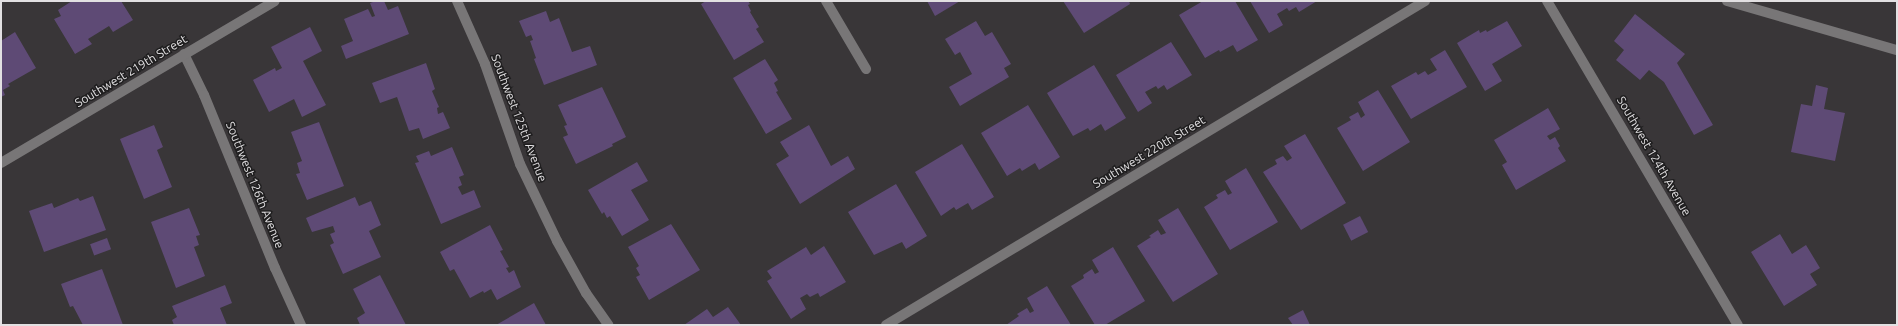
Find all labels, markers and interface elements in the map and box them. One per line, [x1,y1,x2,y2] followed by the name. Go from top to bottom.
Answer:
[72,32,190,110] street label: Southwest 219th Street
[488,52,550,184] street label: Southwest 125th Avenue
[1614,94,1694,218] street label: Southwest 124th Avenue
[1090,113,1208,191] street label: Southwest 220th Street
[223,120,287,250] street label: Southwest 126th Avenue

